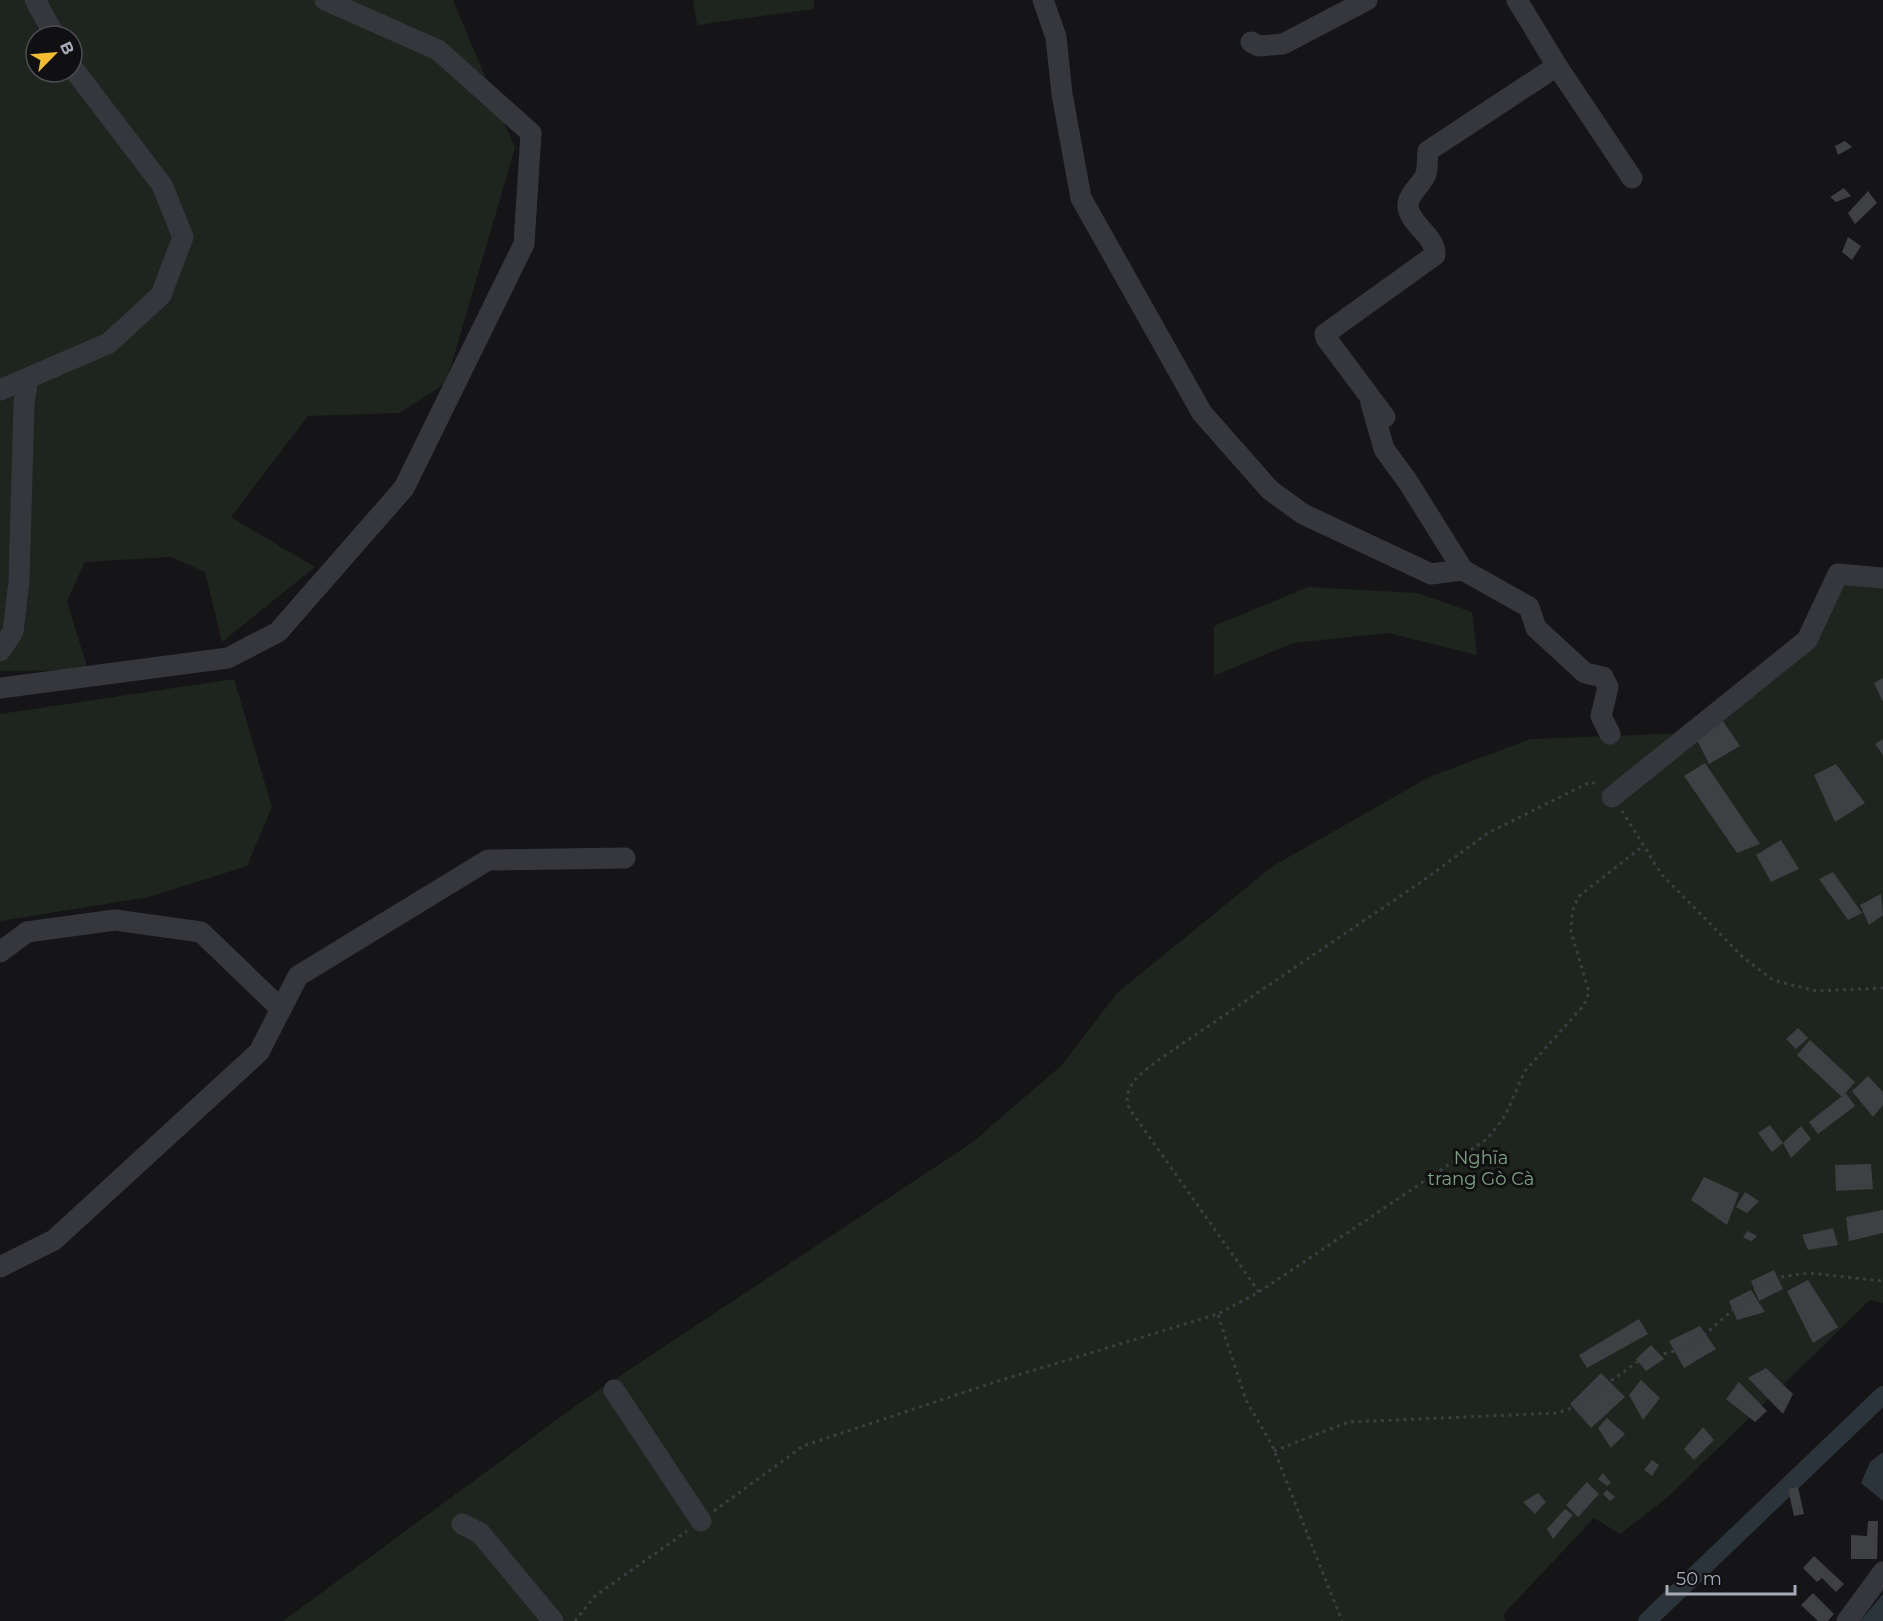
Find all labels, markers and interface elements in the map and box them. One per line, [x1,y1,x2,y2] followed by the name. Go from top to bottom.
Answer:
[24,24,84,84] north arrow
[56,38,78,57] text: B
[1428,1147,1534,1190] park label: Nghĩa trang Gò Cà
[1667,1558,1794,1596] scale bar
[1676,1568,1722,1590] text: 50 m

